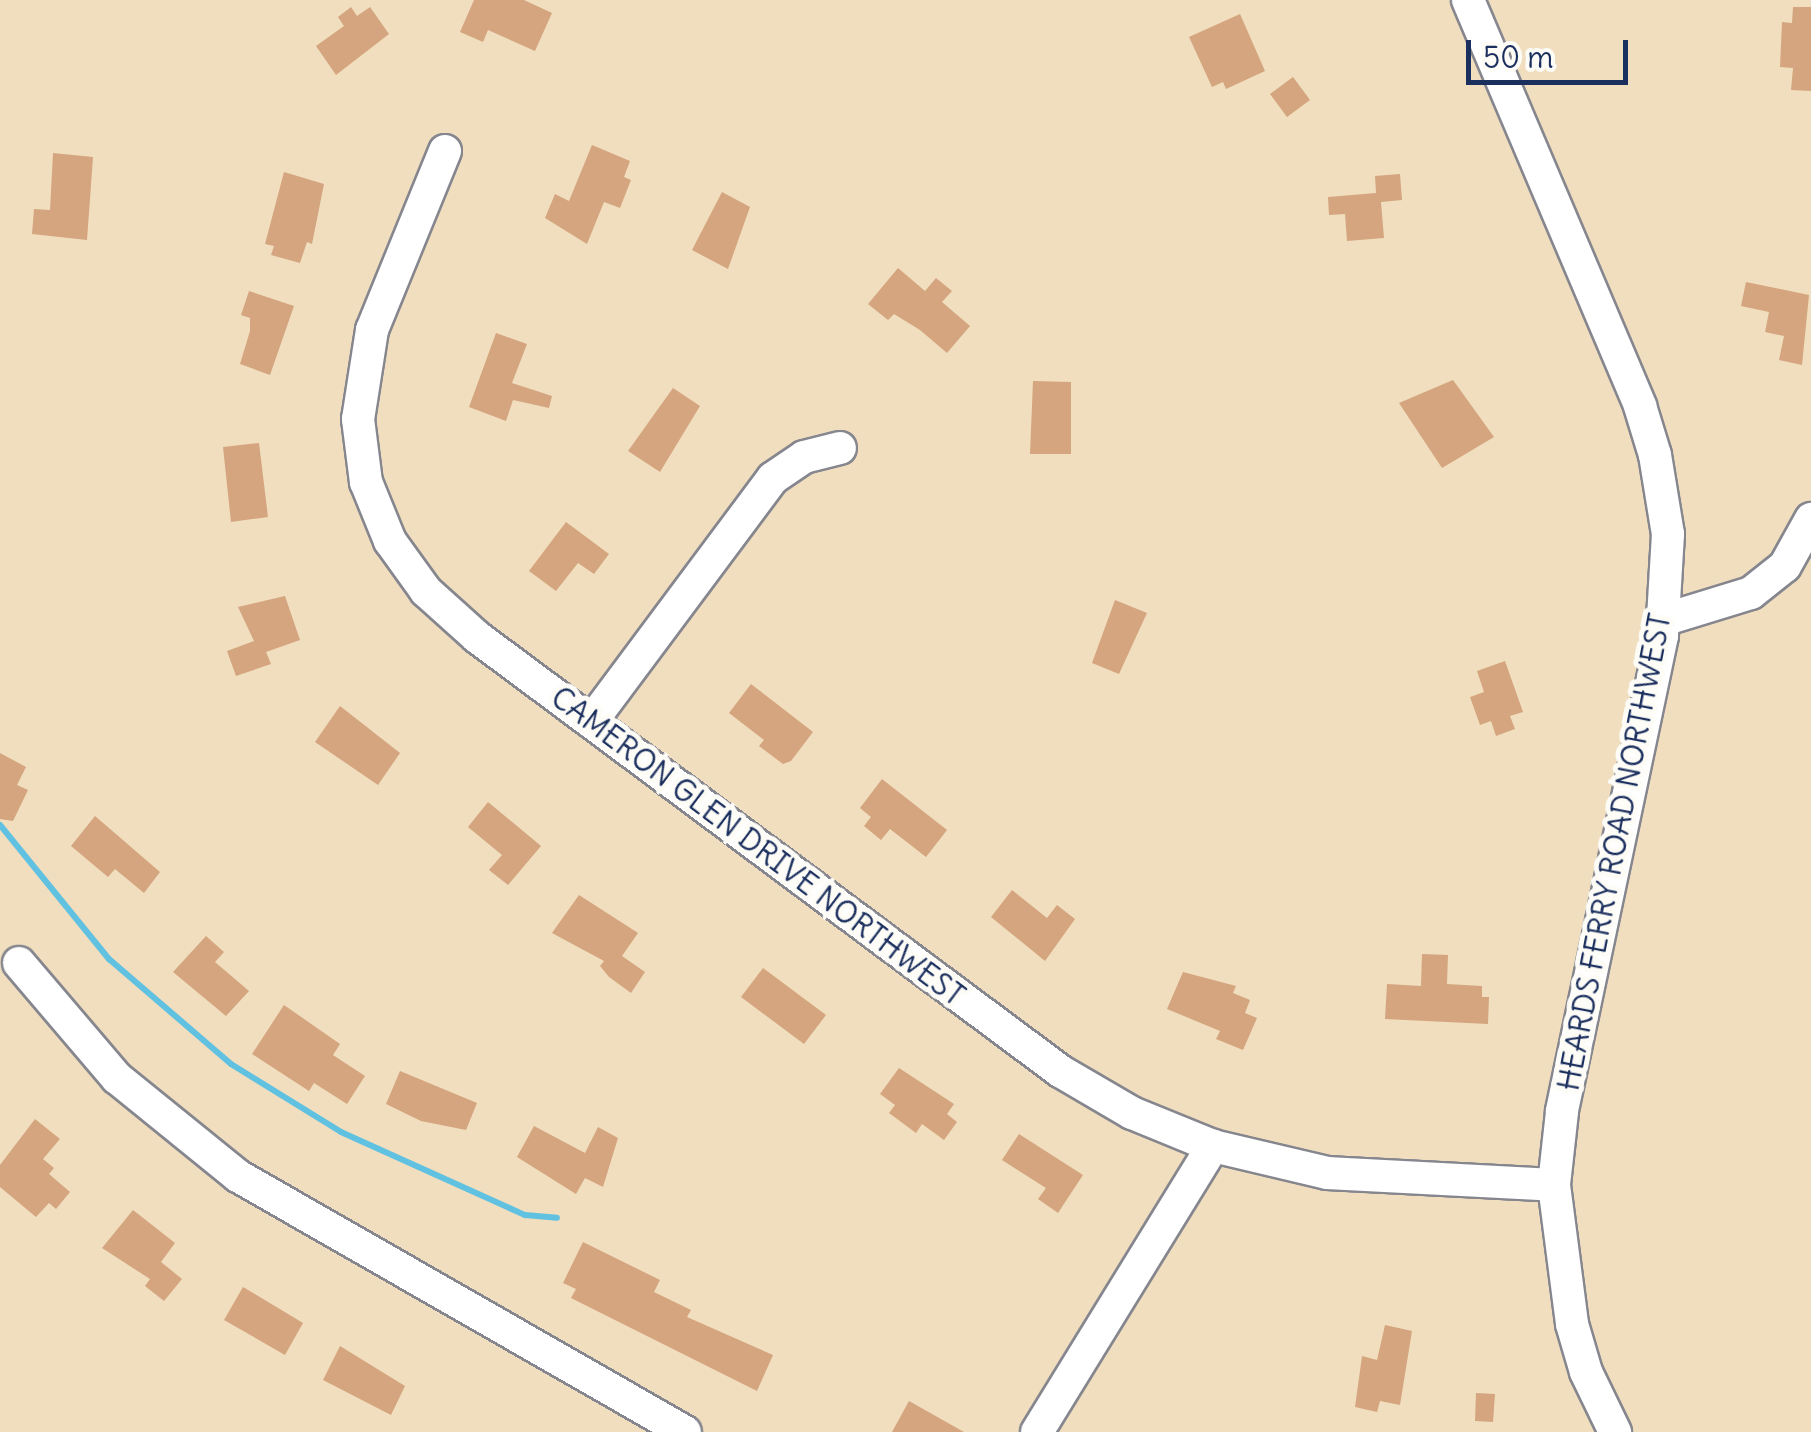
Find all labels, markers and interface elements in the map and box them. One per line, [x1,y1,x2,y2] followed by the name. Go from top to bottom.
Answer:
[1471,20,1634,82] scale bar
[1483,38,1553,76] text: 50 m
[1550,610,1678,1094] street label: HEARDS FERRY ROAD NORTHWEST
[544,679,972,1013] street label: CAMERON GLEN DRIVE NORTHWEST

